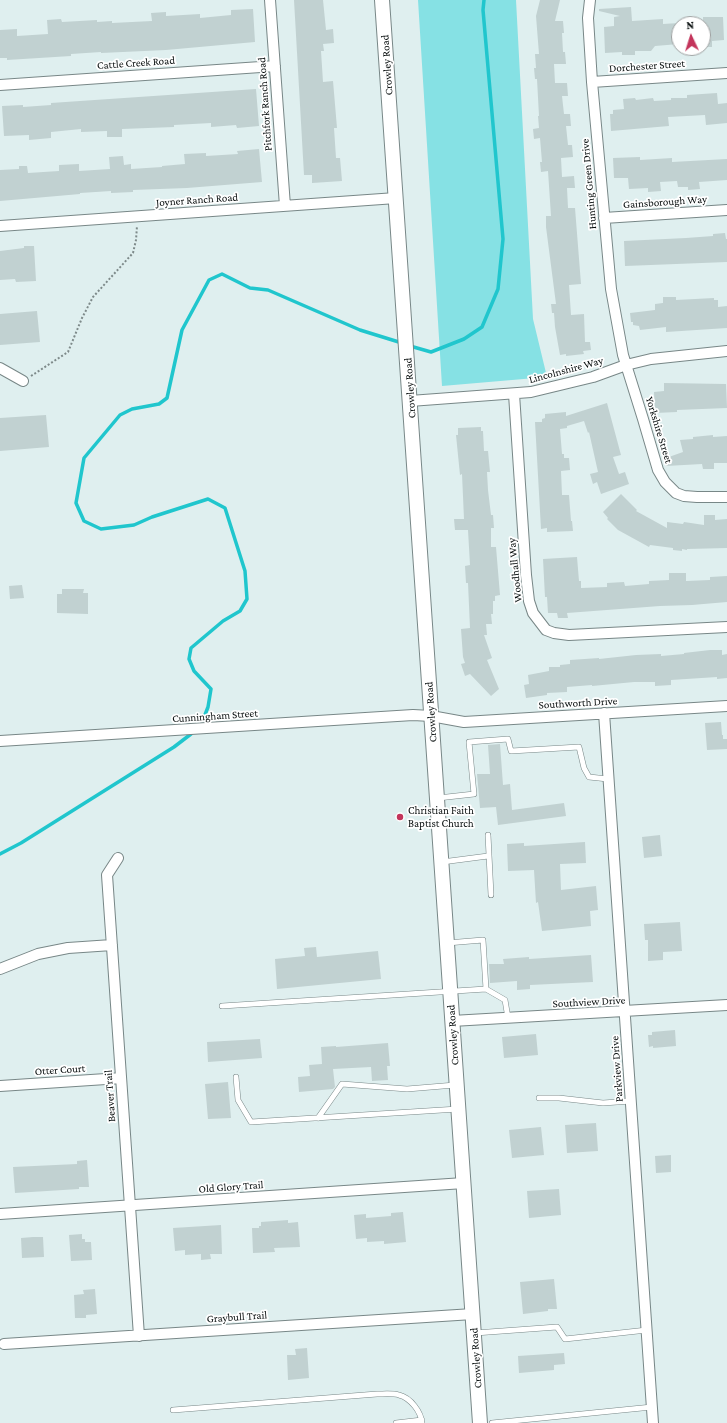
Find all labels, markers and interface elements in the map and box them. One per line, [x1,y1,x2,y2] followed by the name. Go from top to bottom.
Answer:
[671,16,711,56] north arrow
[686,19,694,31] text: N
[378,34,396,96] street label: Crowley Road
[97,54,175,72] street label: Cattle Creek Road
[255,57,275,151] street label: Pitchfork Ranch Road
[609,57,685,75] street label: Dorchester Street
[578,138,600,230] street label: Hunting Green Drive
[155,191,239,209] street label: Joyner Ranch Road
[623,192,707,212] street label: Gainsborough Way
[527,354,605,386] street label: Lincolnshire Way
[401,357,419,419] street label: Crowley Road
[643,395,675,465] street label: Yorkshire Street
[505,537,525,603] street label: Woodhall Way
[422,681,440,743] street label: Crowley Road
[538,694,618,712] street label: Southworth Drive
[172,706,258,726] street label: Cunningham Street
[408,804,474,830] place label: Christian Faith Baptist Church
[395,812,405,822] marker: Christian Faith Baptist Church
[552,994,626,1010] street label: Southview Drive
[444,1004,462,1066] street label: Crowley Road
[608,1036,626,1102] street label: Parkview Drive
[34,1062,86,1078] street label: Otter Court
[102,1069,118,1123] street label: Beaver Trail
[198,1178,264,1196] street label: Old Glory Trail
[206,1308,268,1326] street label: Graybull Trail
[467,1327,485,1389] street label: Crowley Road

